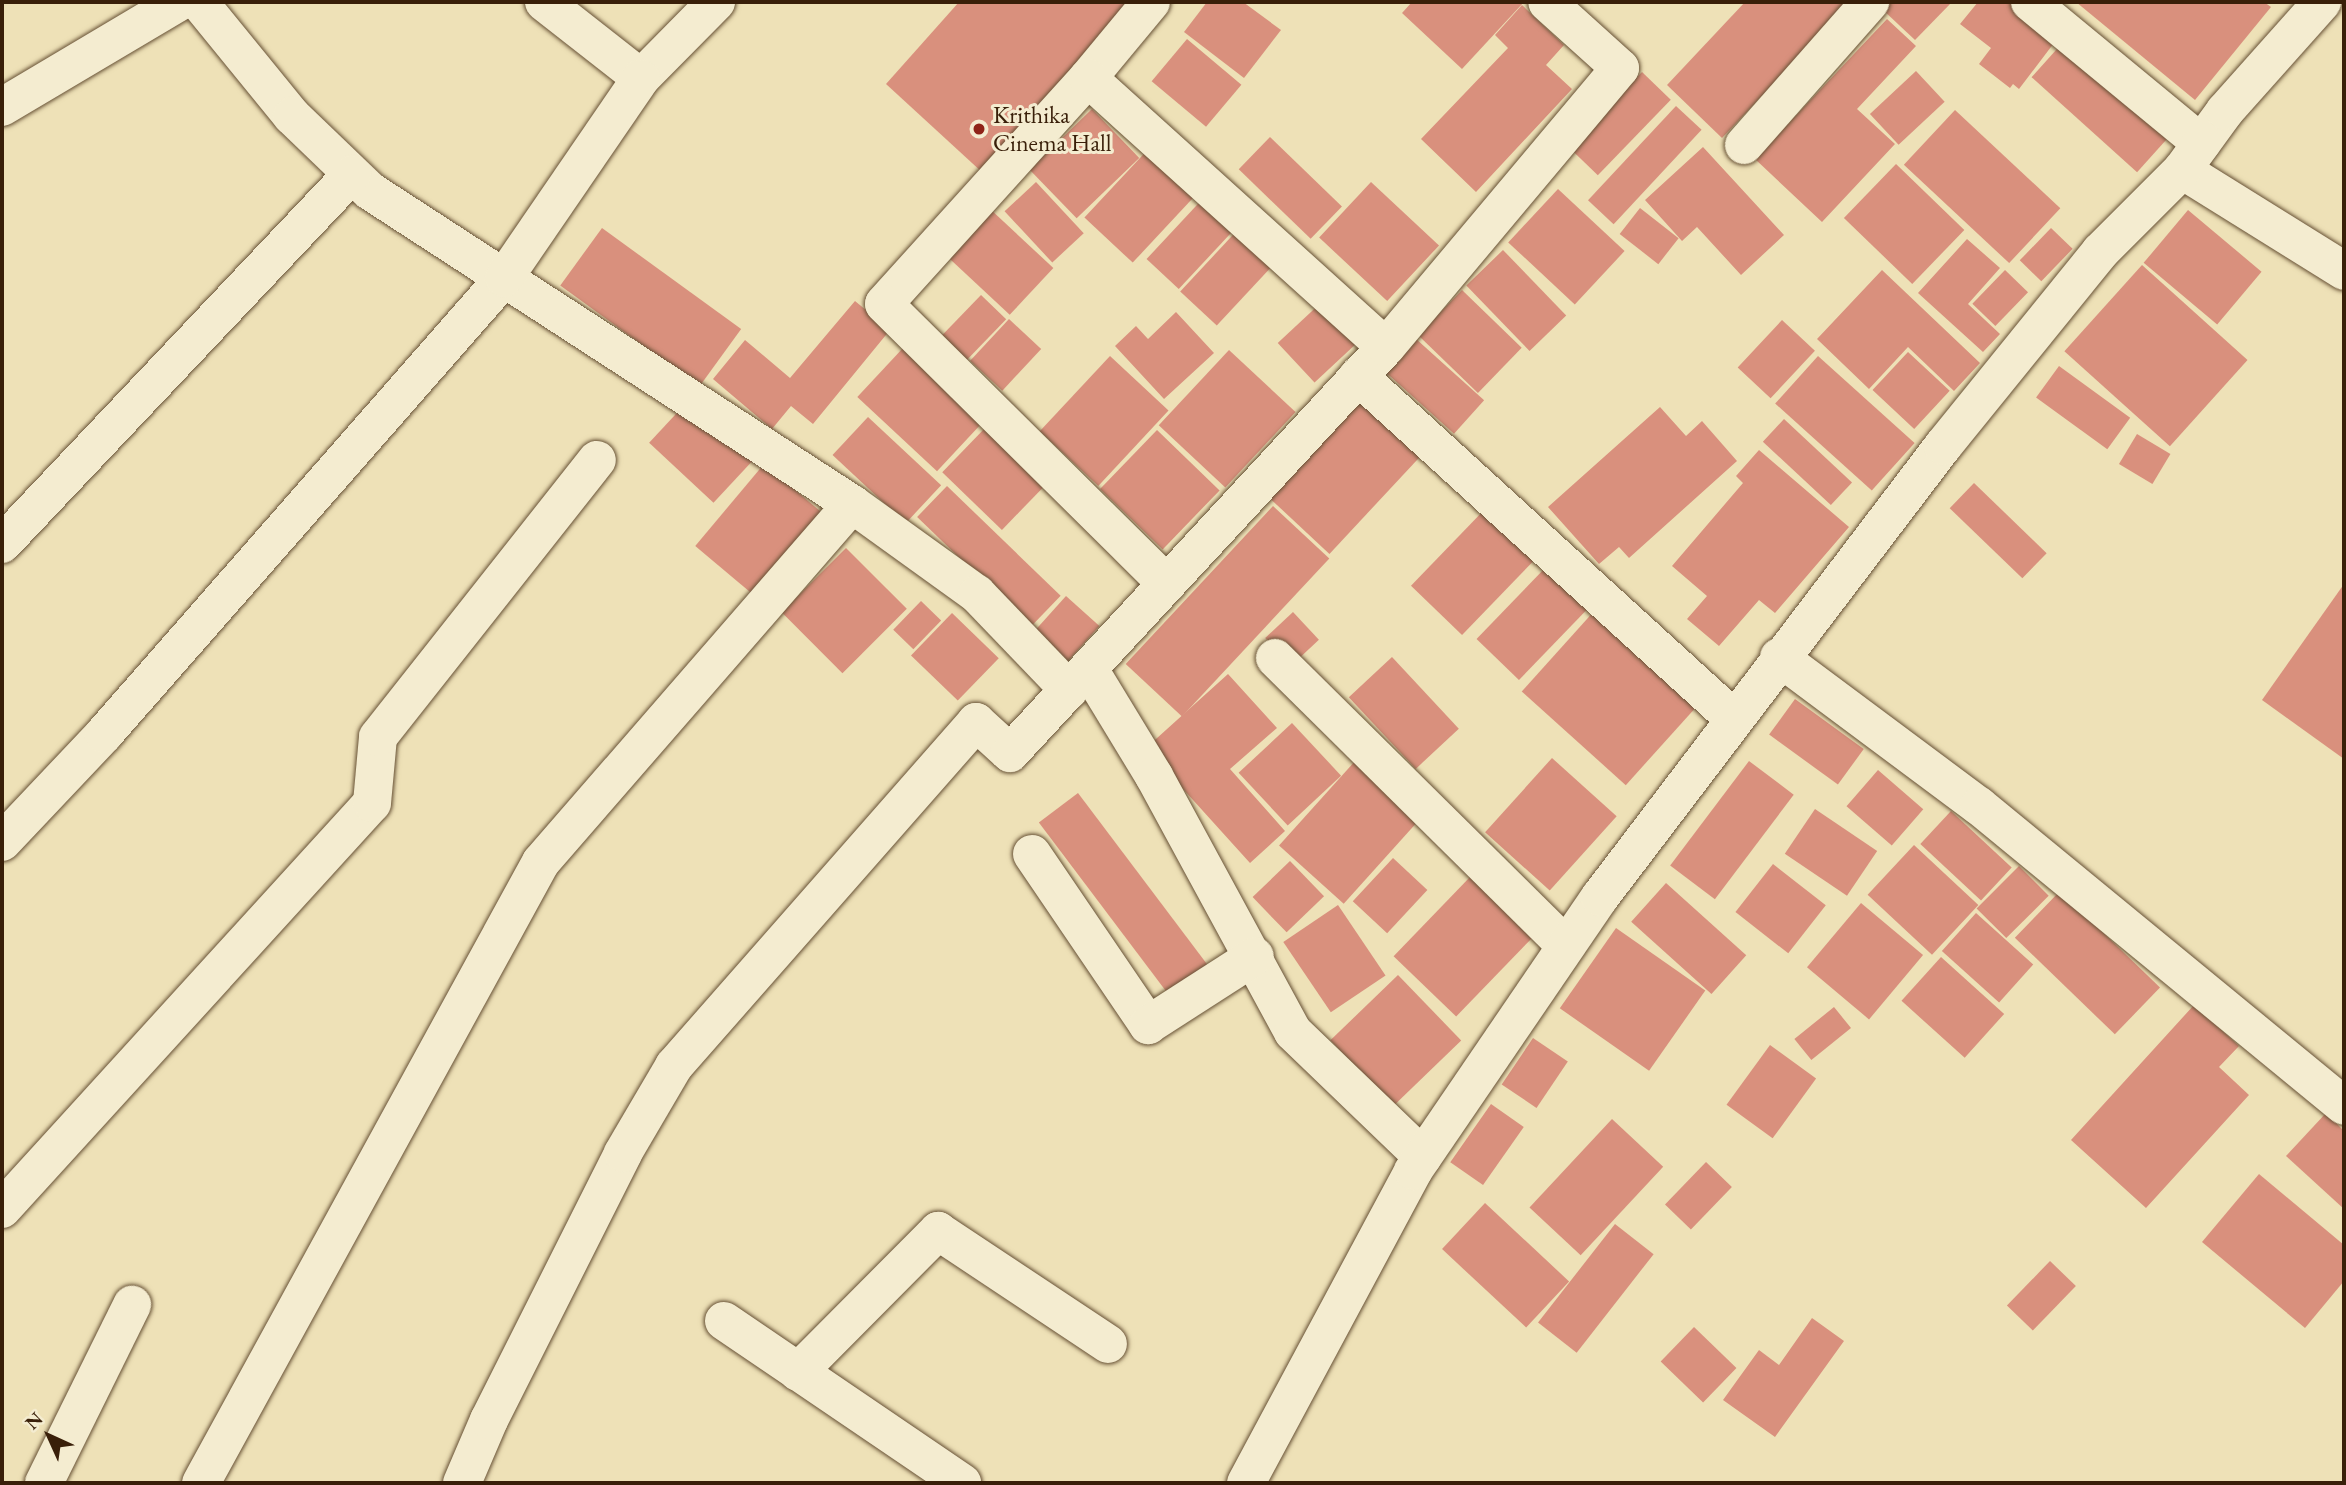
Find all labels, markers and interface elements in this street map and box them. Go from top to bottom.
place label: Krithika Cinema Hall [993,101,1112,157]
marker: Krithika Cinema Hall [971,121,987,137]
north arrow [14,1401,84,1471]
text: N [20,1407,48,1435]

